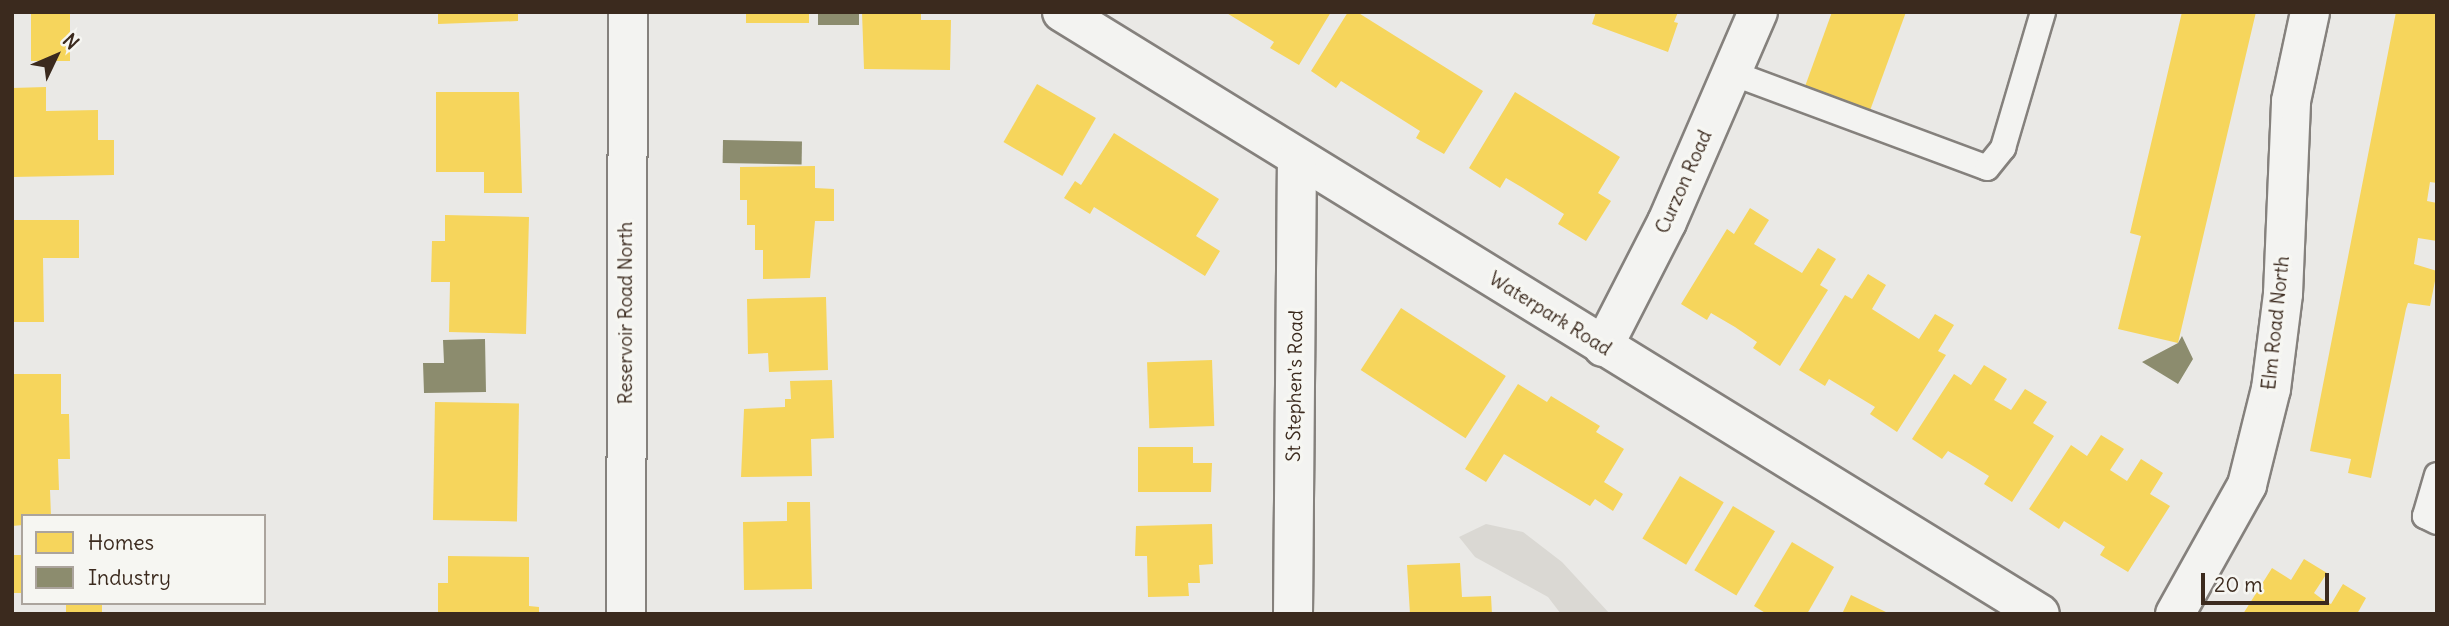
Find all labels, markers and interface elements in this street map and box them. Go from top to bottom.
north arrow [21,21,91,91]
text: N [58,28,84,54]
street label: Curzon Road [1651,127,1717,237]
street label: Reservoir Road North [615,222,637,404]
street label: Elm Road North [2258,255,2294,391]
street label: Waterpark Road [1485,267,1615,361]
street label: St Stephen's Road [1282,310,1308,462]
legend [21,514,266,605]
text: Homes [88,529,154,556]
scale bar [2204,560,2332,604]
text: Industry [88,564,171,591]
text: 20 m [2214,571,2263,598]

